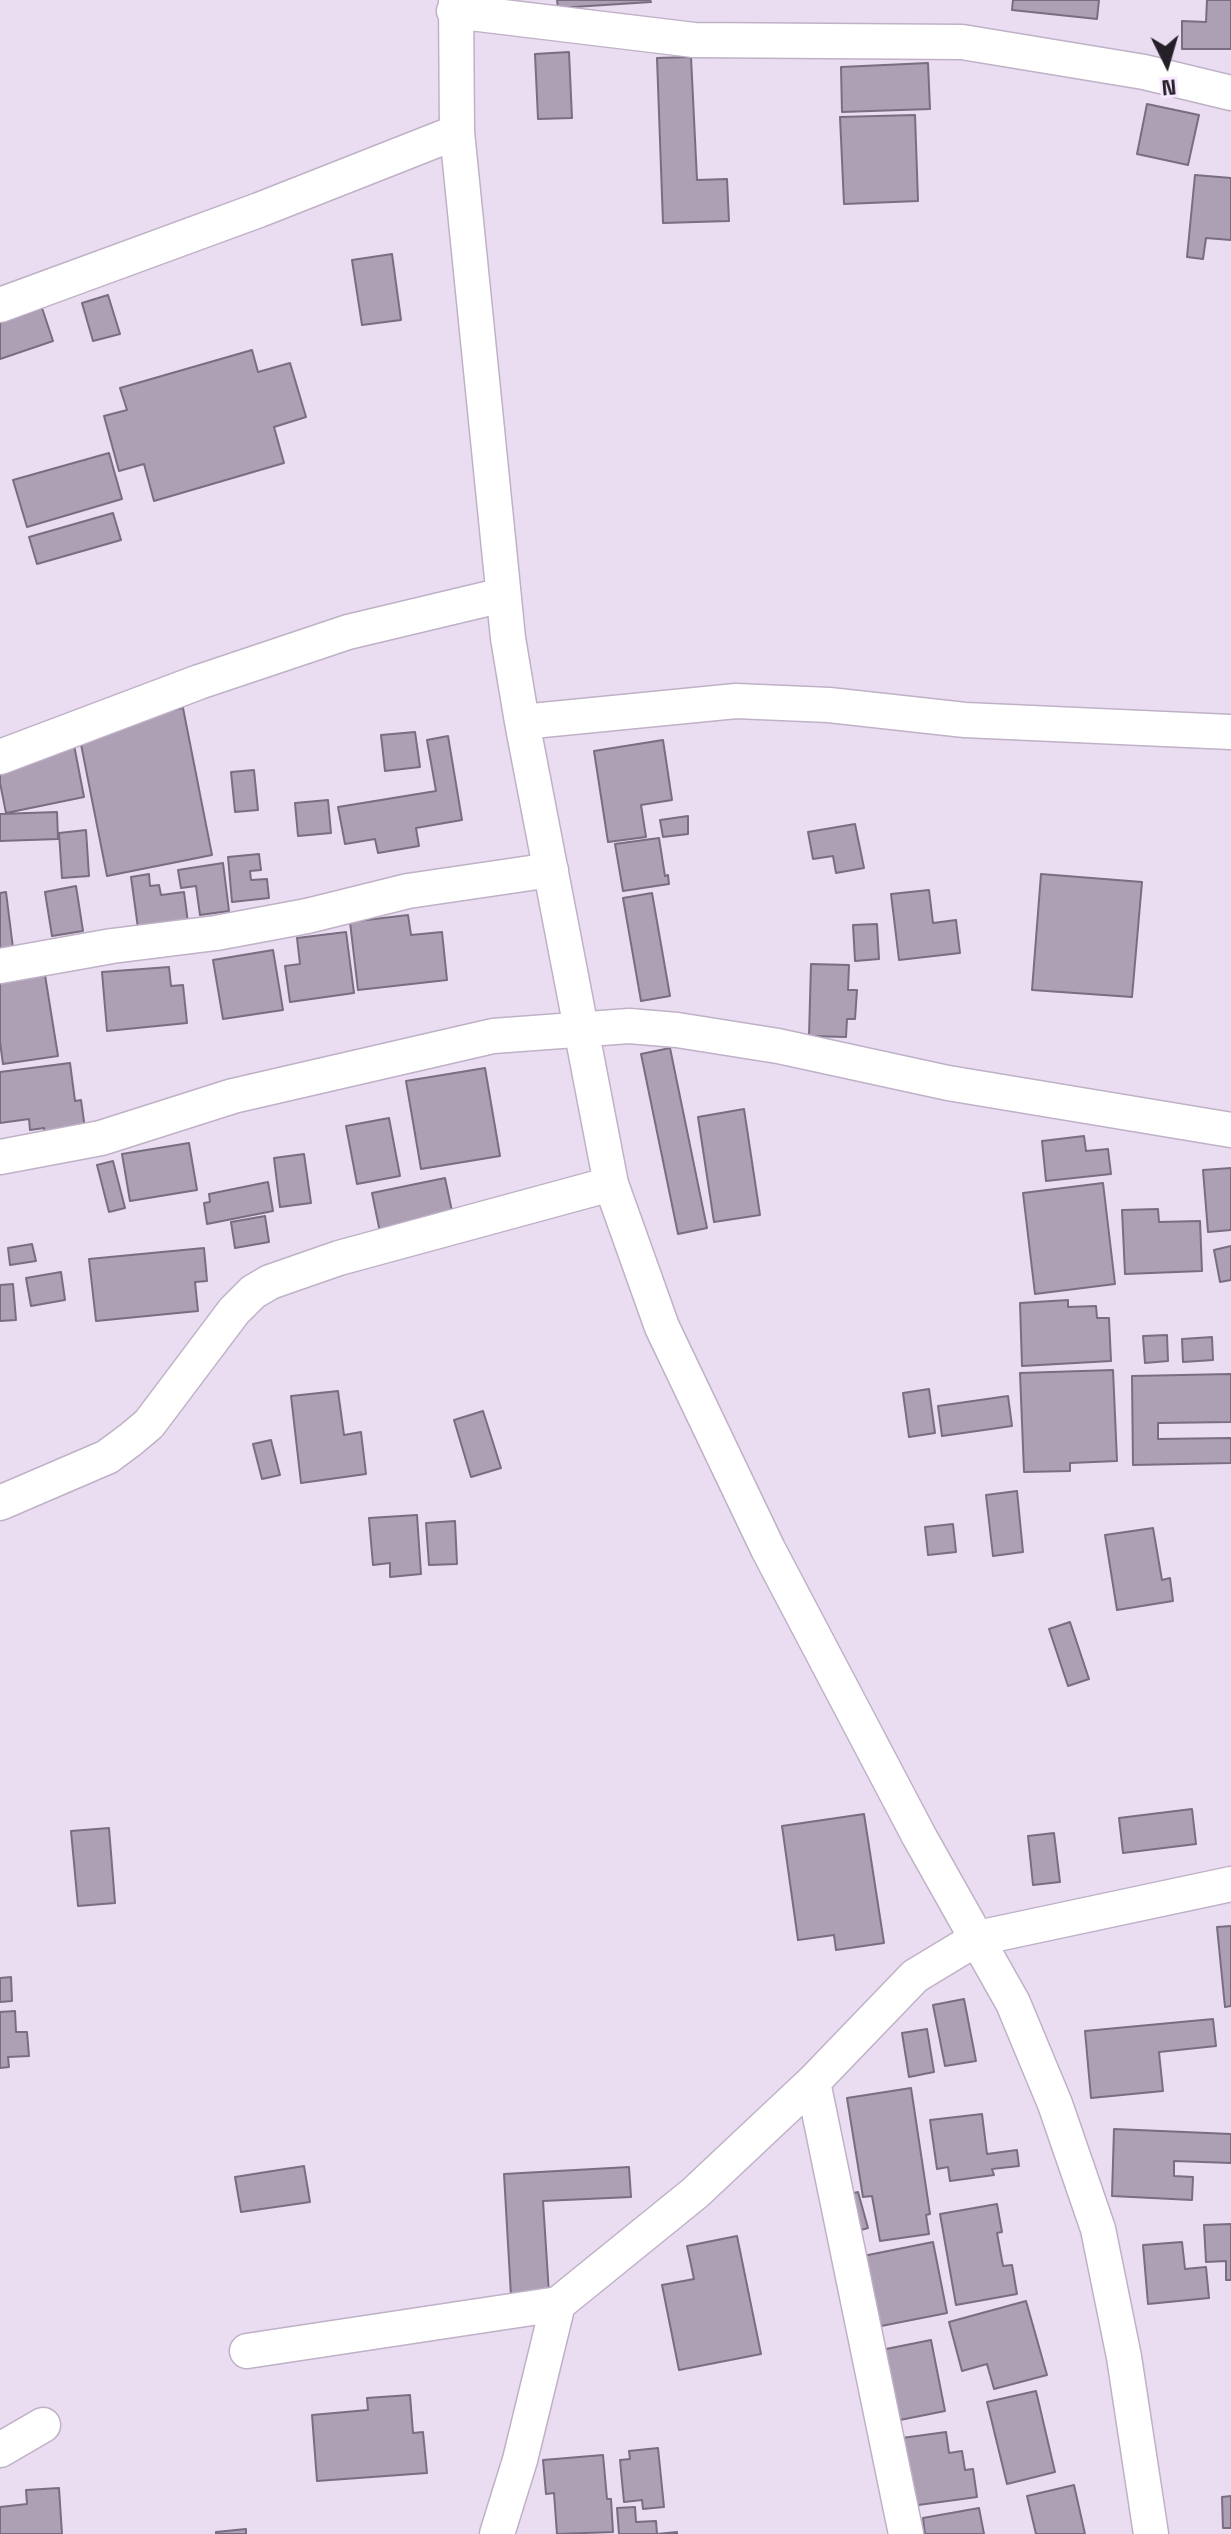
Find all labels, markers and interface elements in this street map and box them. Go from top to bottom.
north arrow [1127,24,1207,104]
text: N [1161,73,1178,102]

